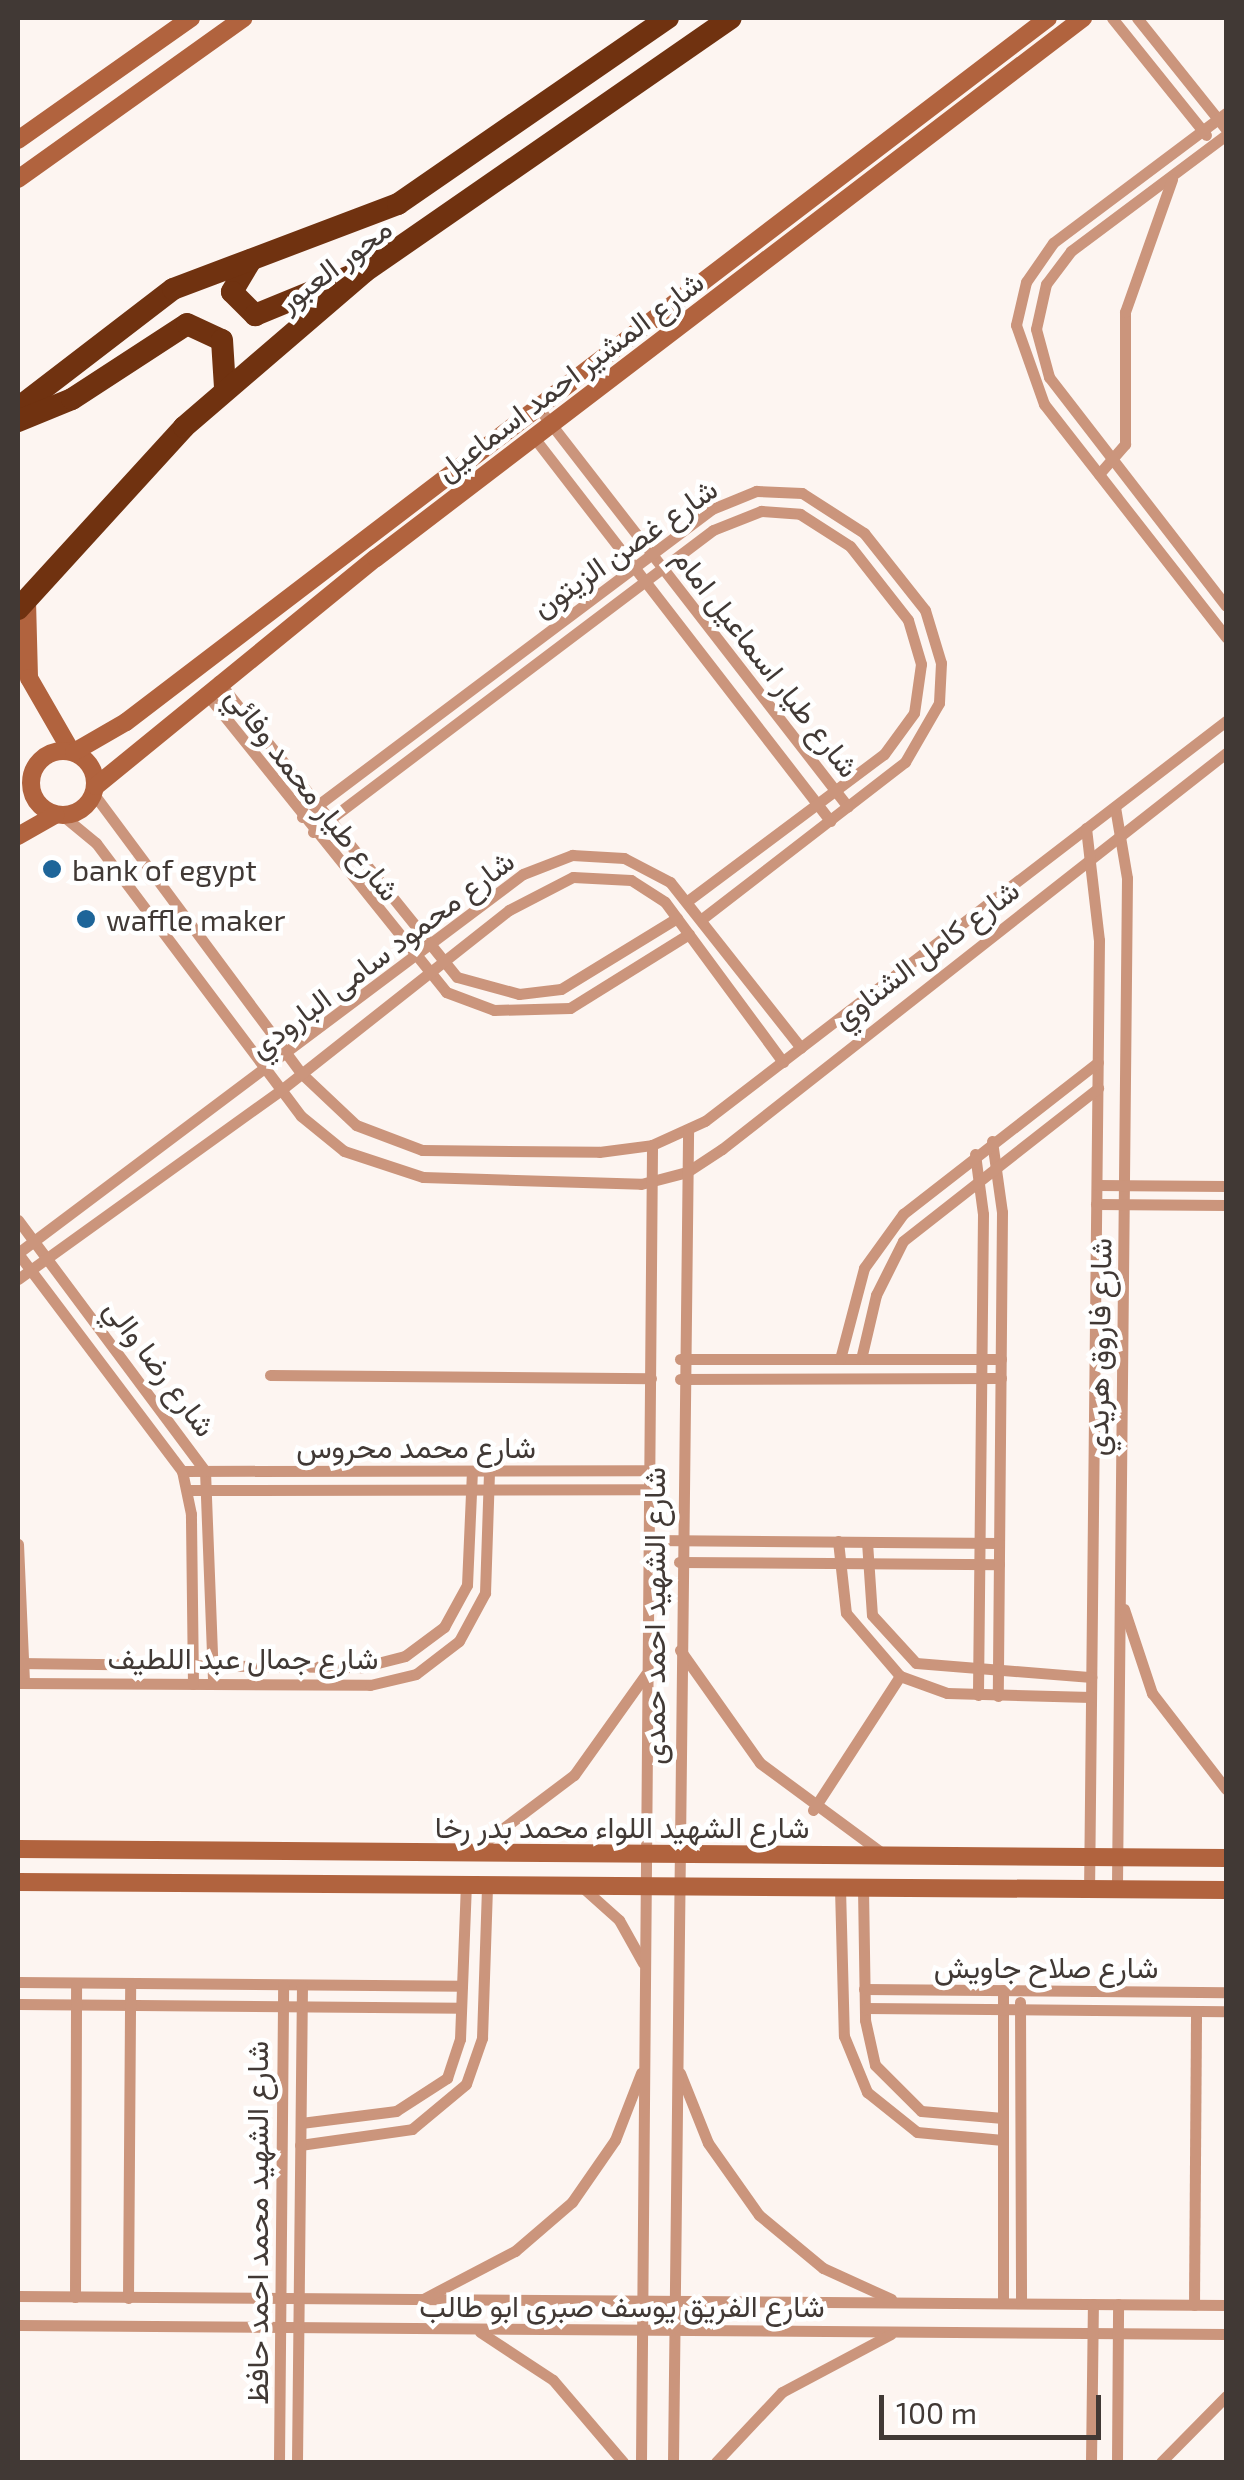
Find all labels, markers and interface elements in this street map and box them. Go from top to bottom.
street label: محور العبور [270,209,398,319]
street label: شارع المشير احمد اسماعيل [428,263,710,487]
street label: شارع غصن الزيتون [525,470,723,624]
street label: شارع طيار اسماعيل امام [666,540,868,784]
street label: شارع طيار محمد وفائي [219,679,409,907]
street label: شارع محمود سامى البارودي [242,842,520,1064]
place label: bank of egypt [72,851,258,887]
marker: bank of egypt [41,858,63,880]
street label: شارع كامل الشناوي [825,871,1025,1035]
place label: waffle maker [106,901,286,937]
marker: waffle maker [75,908,97,930]
street label: شارع فاروق هريدي [1078,1238,1118,1456]
street label: شارع رضا والي [98,1291,224,1443]
street label: شارع محمد محروس [296,1428,536,1464]
street label: شارع الشهيد احمد حمدى [635,1467,671,1765]
street label: شارع جمال عبد اللطيف [108,1639,378,1675]
street label: شارع الشهيد اللواء محمد بدر رخا [435,1808,809,1844]
street label: شارع صلاح جاويش [934,1948,1158,1984]
street label: شارع الشهيد محمد احمد حافظ [238,2041,274,2405]
street label: شارع الفريق يوسف صبرى ابو طالب [419,2287,825,2323]
scale bar [884,2375,1106,2437]
text: 100 m [896,2394,977,2430]

